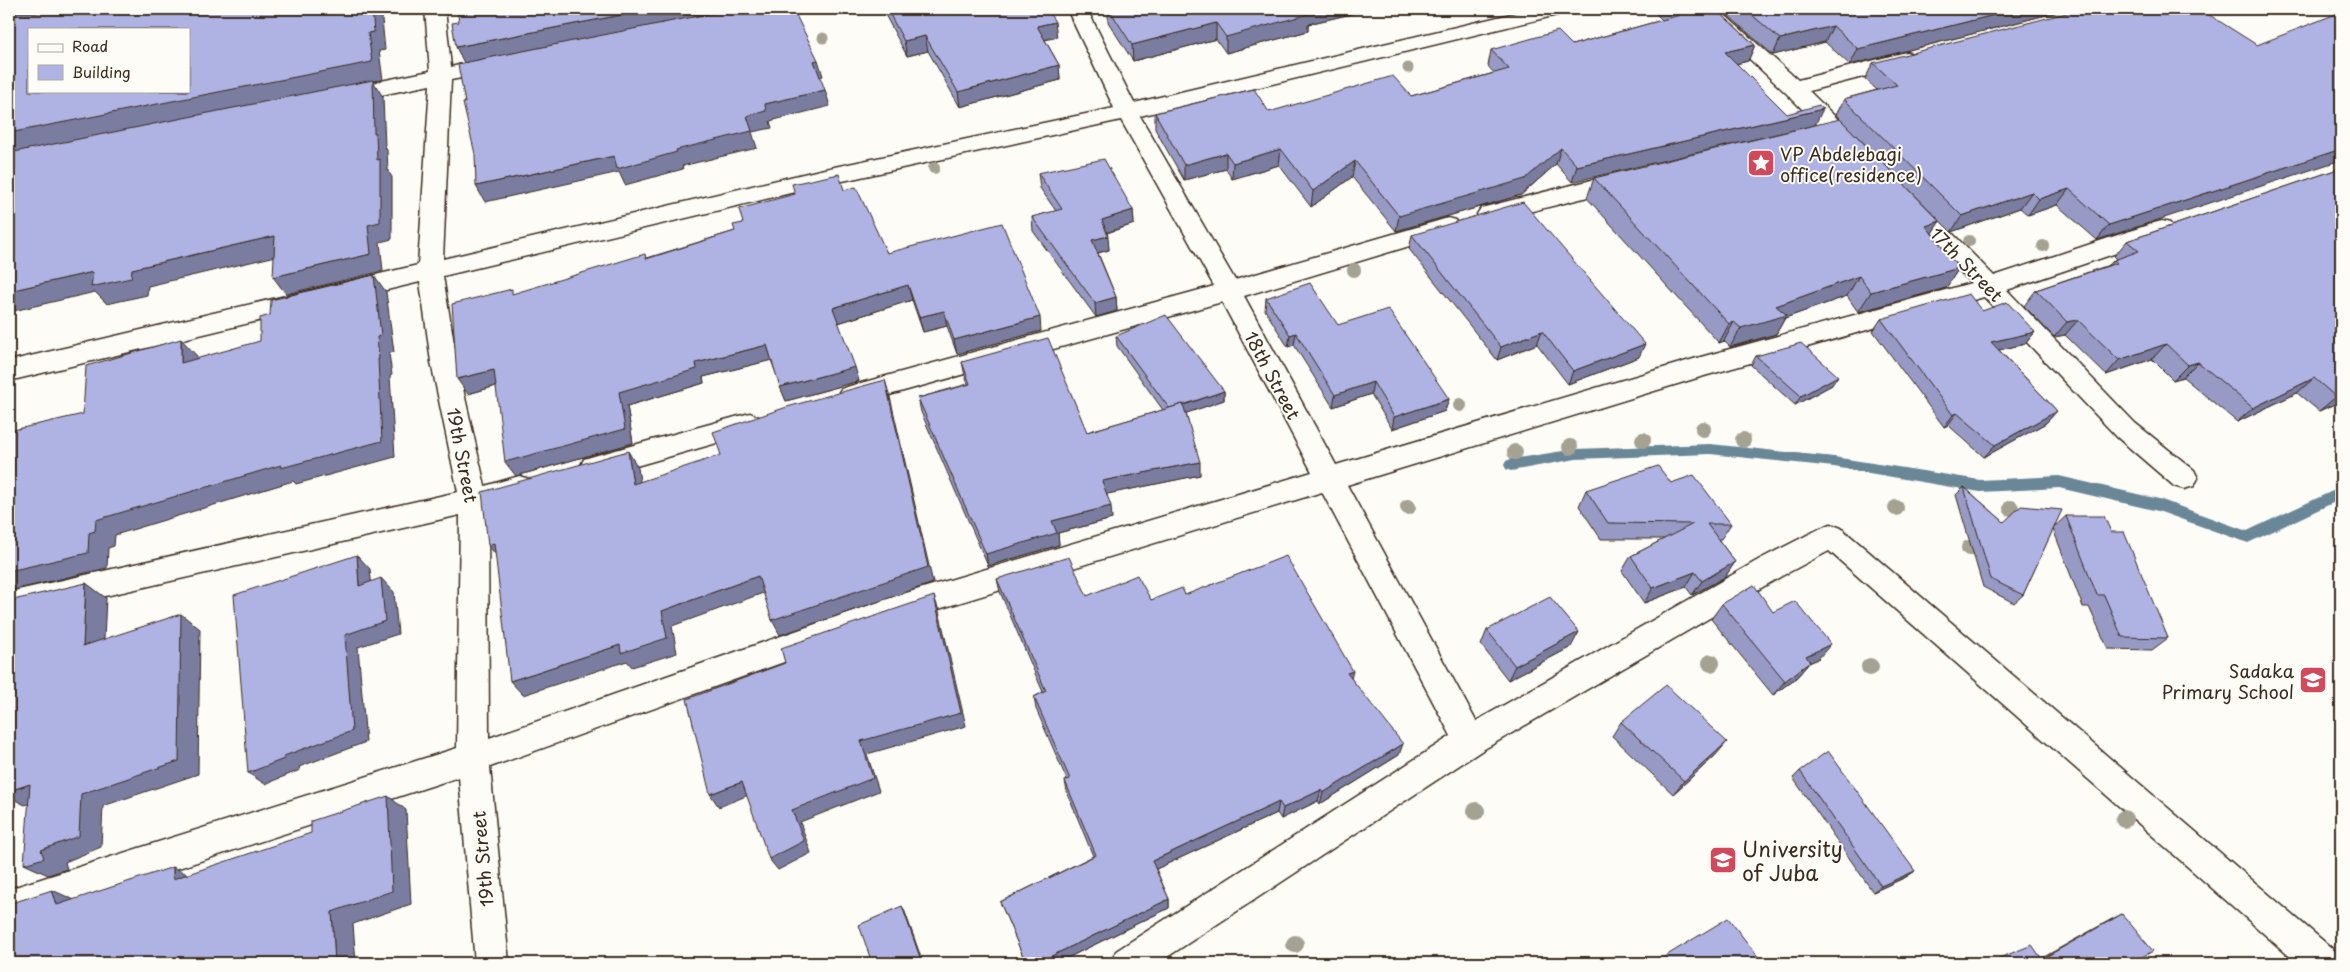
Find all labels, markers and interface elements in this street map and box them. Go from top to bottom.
legend [28,28,190,92]
text: Road [72,34,108,57]
text: Building [72,60,131,83]
place label: VP Abdelebagi office(residence) [1780,140,1922,188]
place icon: VP Abdelebagi office(residence) [1746,148,1776,178]
street label: 17th Street [1924,220,2010,308]
street label: 18th Street [1238,326,1308,424]
street label: 19th Street [441,405,485,505]
place label: Sadaka Primary School [2162,657,2295,705]
school or university icon: Sadaka Primary School [2298,665,2328,695]
street label: 19th Street [464,810,500,908]
place label: University of Juba [1742,832,1843,888]
school or university icon: University of Juba [1708,845,1738,875]

